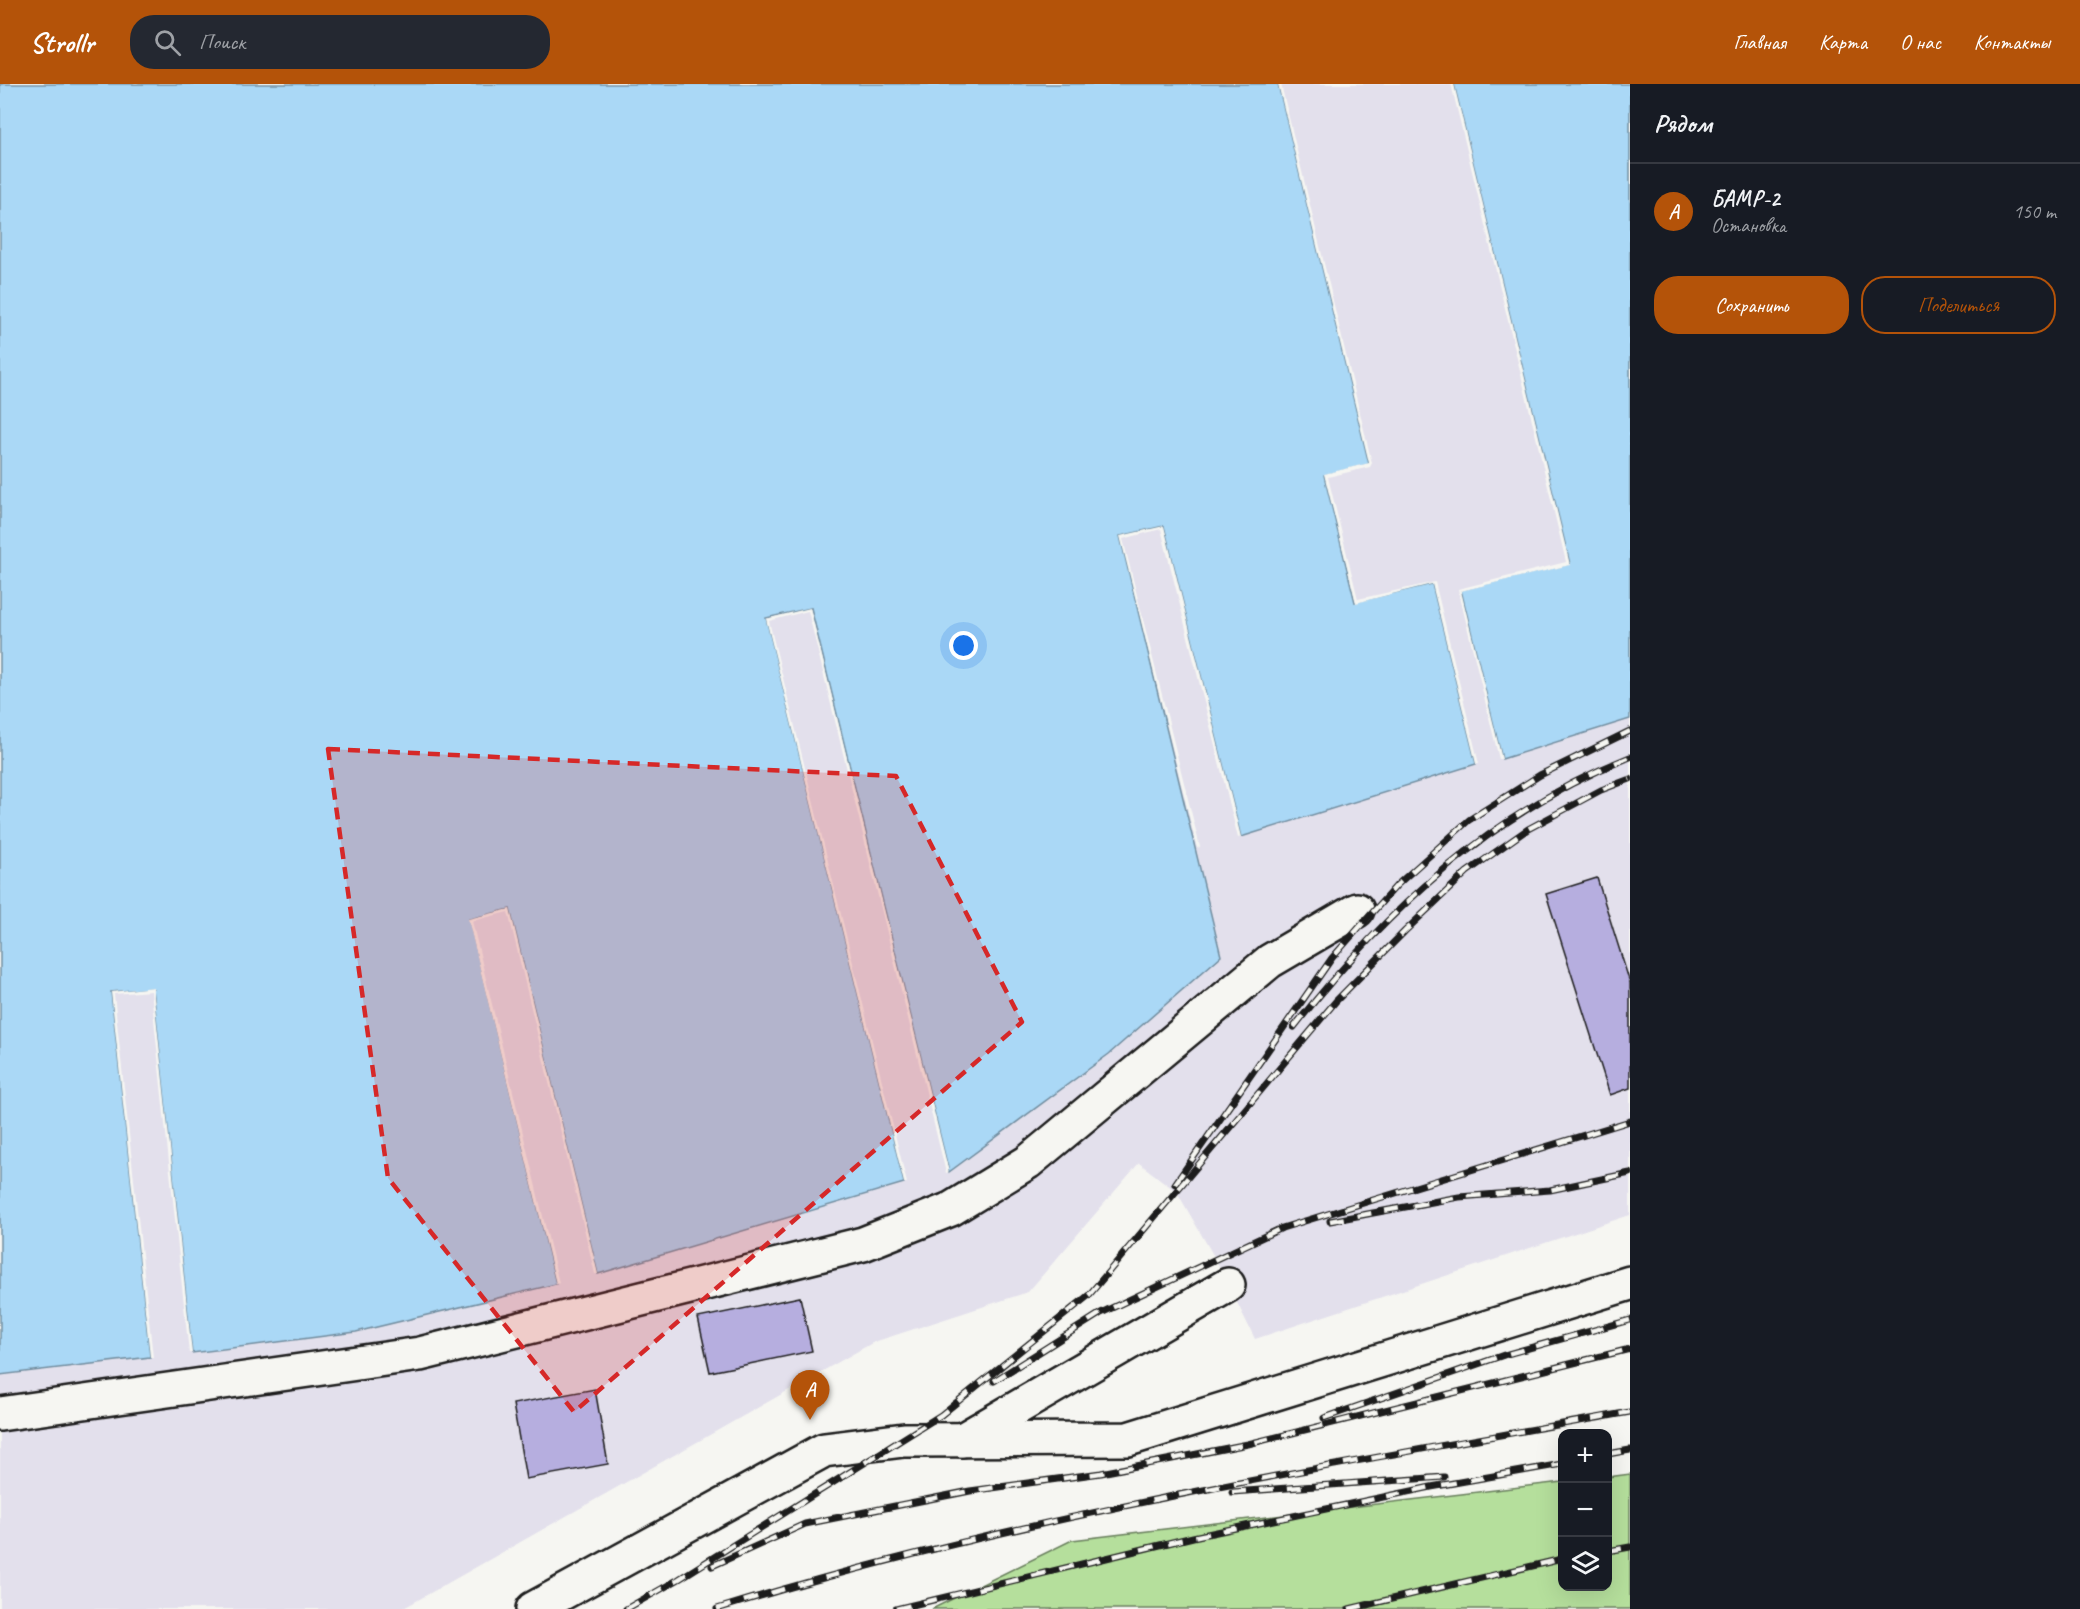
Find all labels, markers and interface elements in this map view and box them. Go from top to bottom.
search box [130,15,550,69]
text: Strollr [30,25,94,60]
icon: search [151,26,184,59]
text: Поиск [199,28,245,56]
text: Главная [1733,29,1786,55]
text: Карта [1819,29,1867,55]
text: О нас [1900,29,1941,55]
text: Контакты [1974,29,2050,55]
text: Рядом [1654,107,1712,140]
text: БАМР-2 [1711,185,1780,213]
text: A [1668,199,1679,224]
text: 150 m [2013,199,2056,224]
text: Остановка [1711,213,1786,238]
button: Сохранить [1654,276,1849,334]
button: Поделиться [1861,276,2056,334]
your location [949,631,978,660]
pin: A [790,1370,830,1420]
map controls [1558,1429,1612,1591]
button: + [1558,1429,1612,1483]
button: − [1558,1483,1612,1537]
button: layers [1558,1537,1612,1591]

